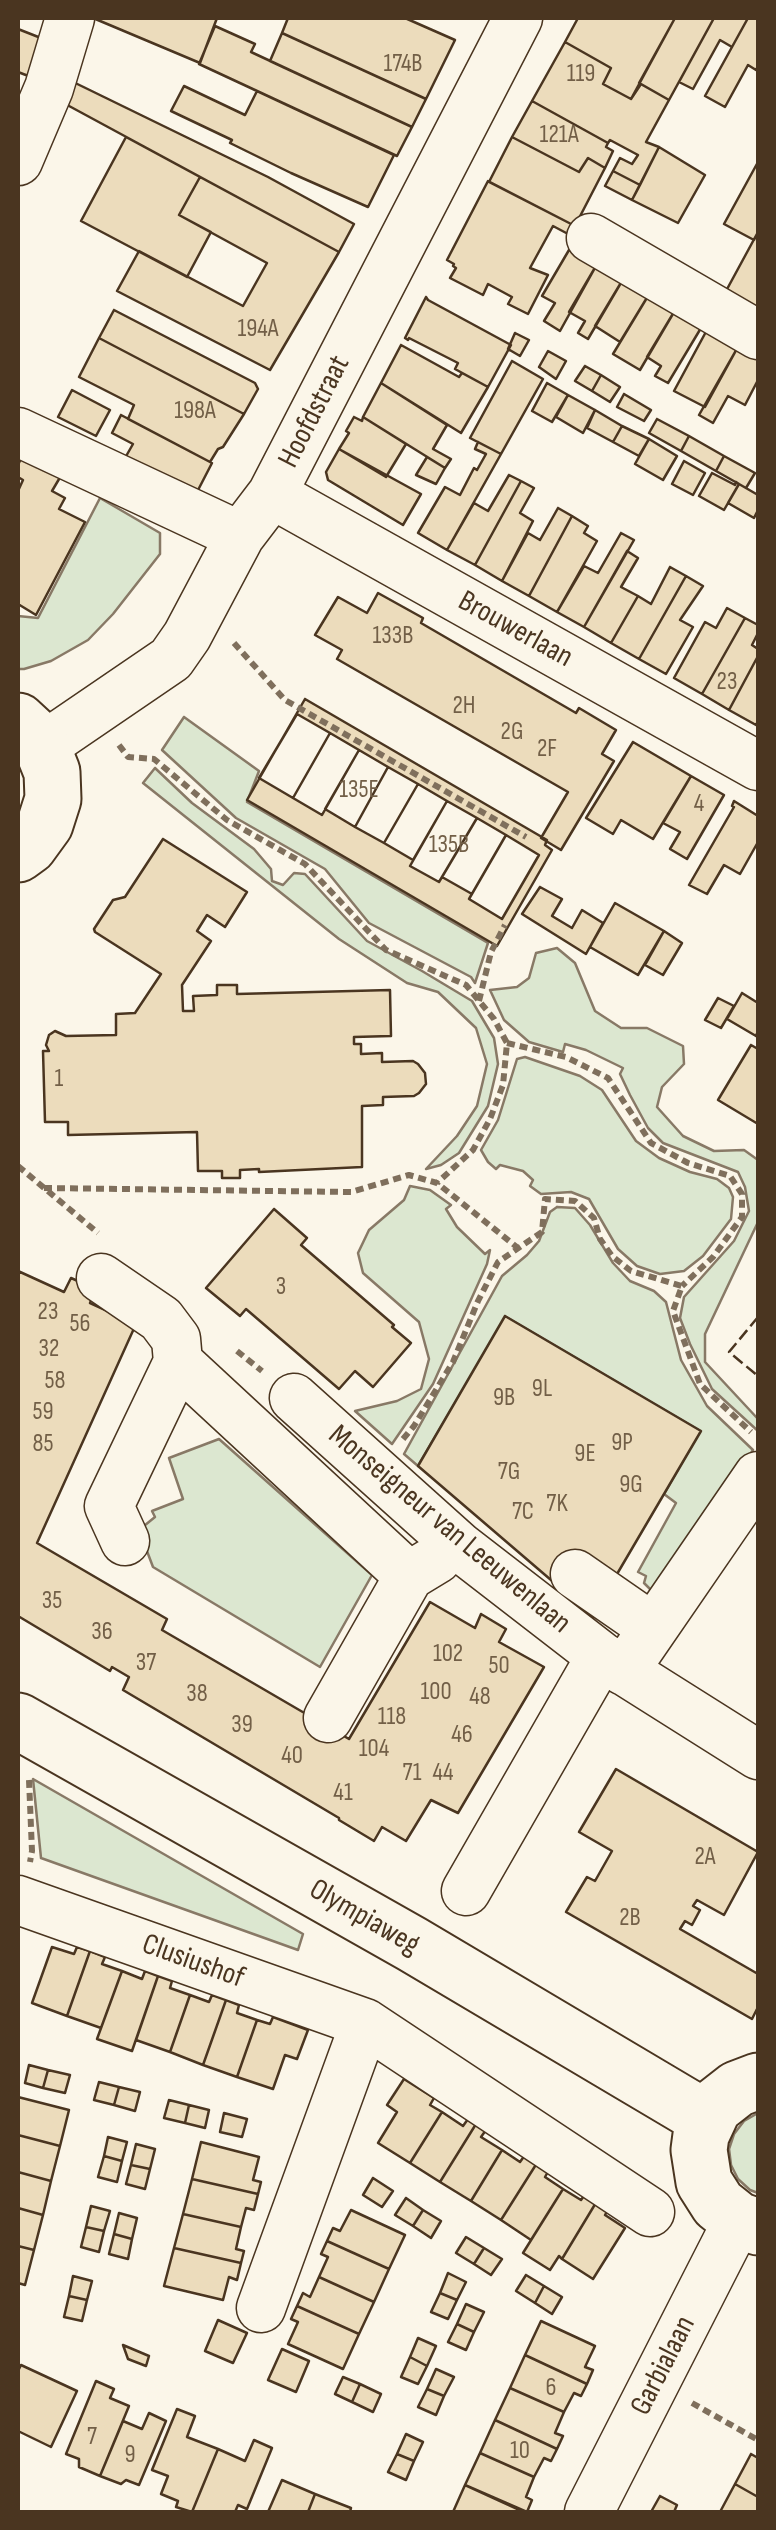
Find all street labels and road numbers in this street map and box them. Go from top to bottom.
street label: Hoofdstraat [272,350,358,474]
street label: Brouwerlaan [451,584,579,676]
street label: Monseigneur van Leeuwenlaan [321,1418,577,1642]
street label: Olympiaweg [302,1872,426,1964]
street label: Clusiushof [137,1927,249,1997]
street label: Garbialaan [624,2311,704,2421]

